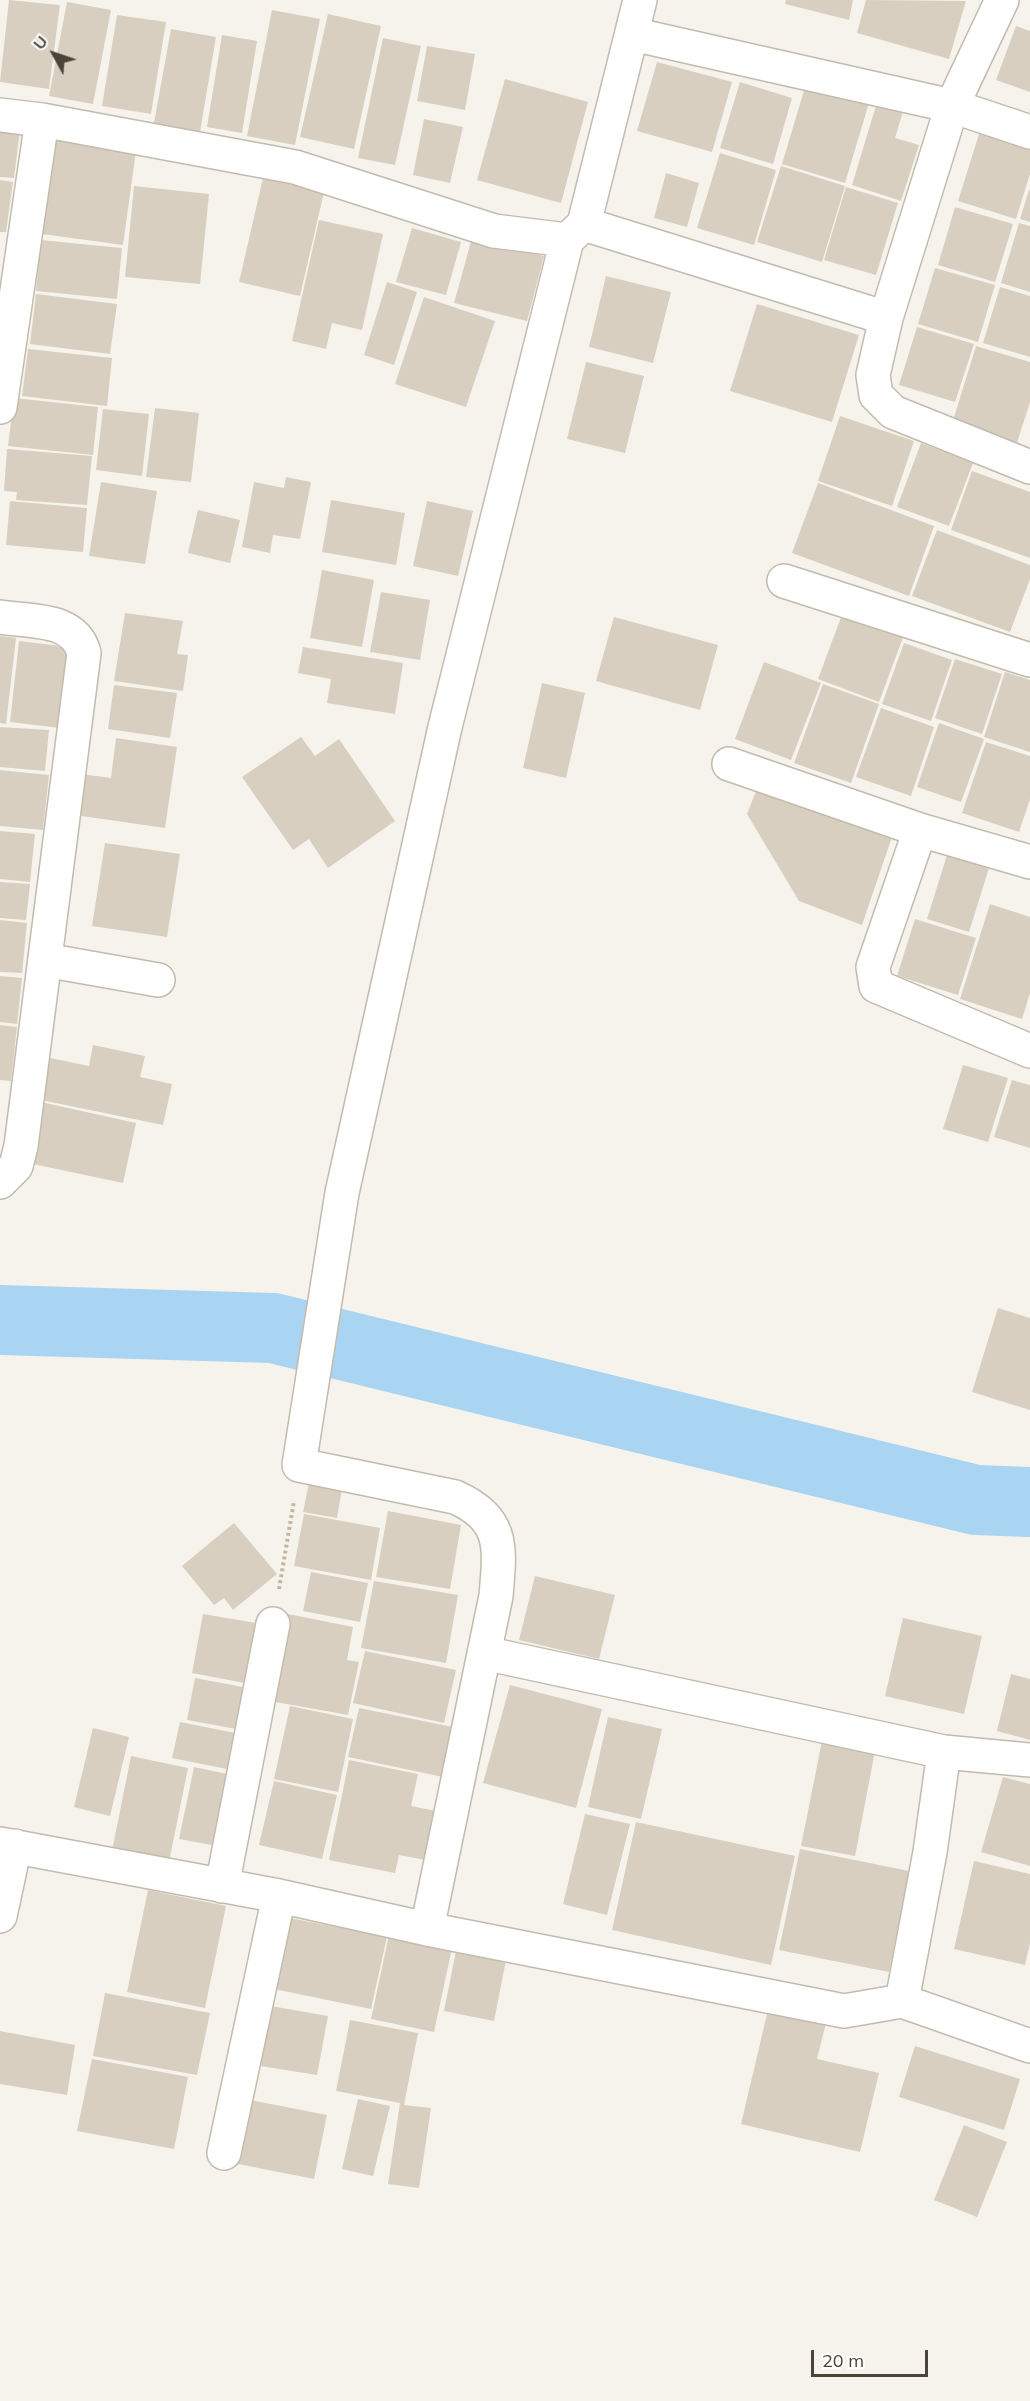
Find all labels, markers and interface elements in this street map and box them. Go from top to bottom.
north arrow [24,24,84,84]
text: U [29,31,52,53]
scale bar [814,2338,931,2376]
text: 20 m [822,2349,864,2372]

